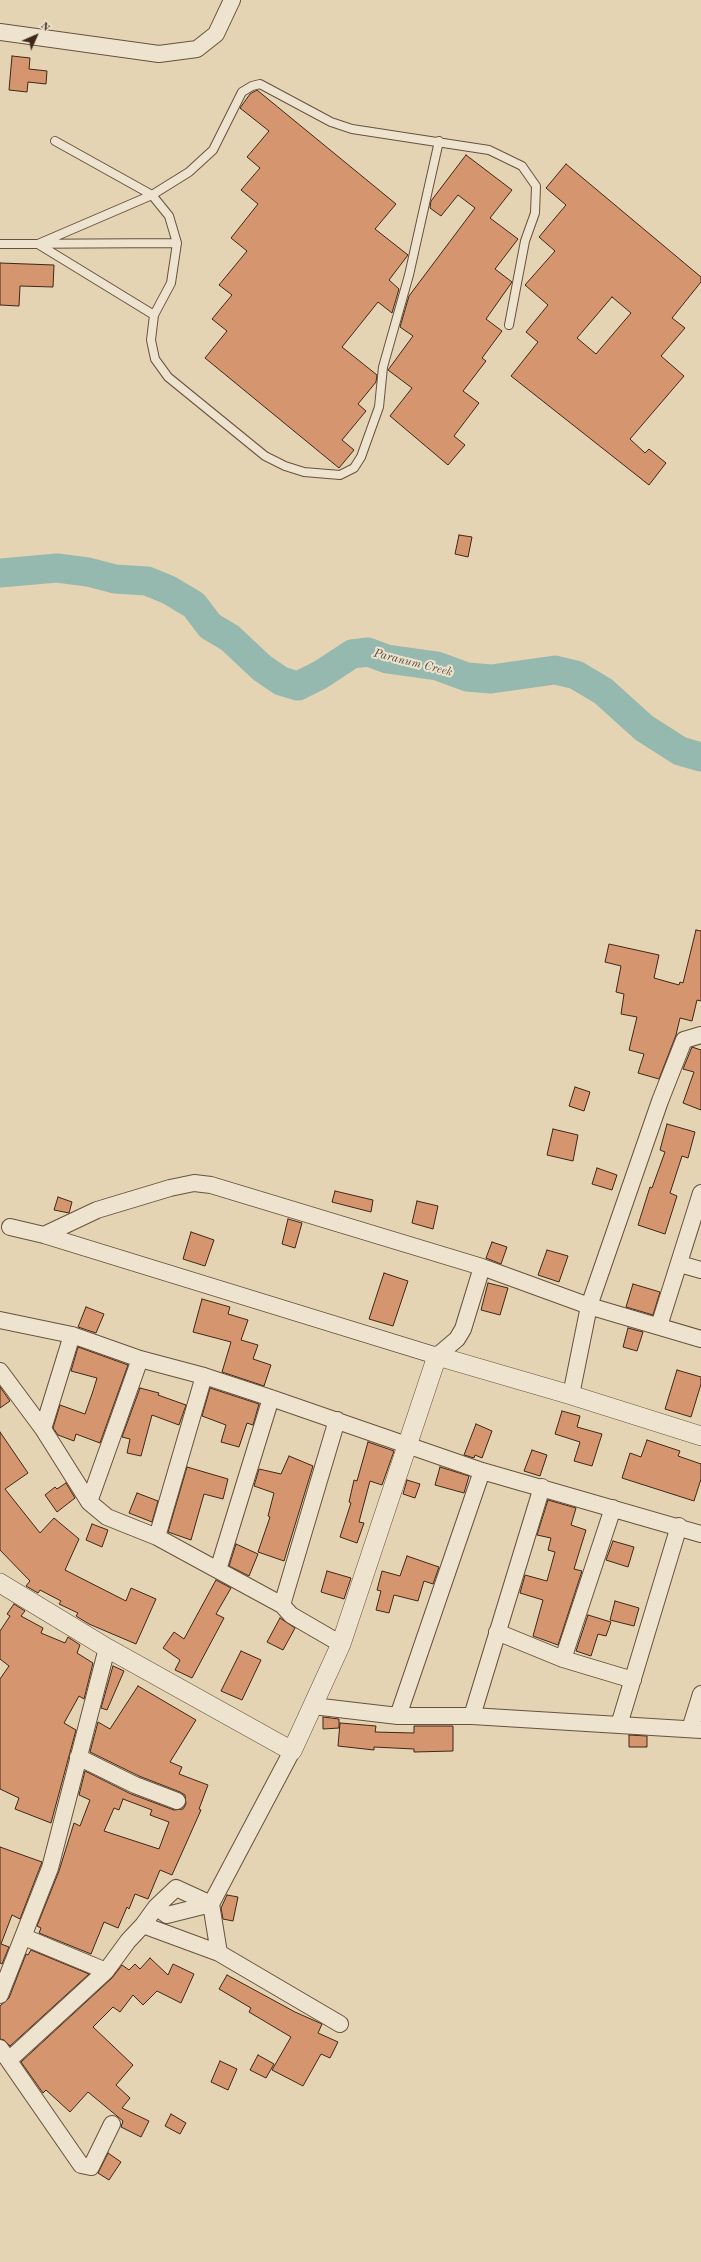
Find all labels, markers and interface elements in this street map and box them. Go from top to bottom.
north arrow [16,16,56,56]
text: N [38,20,52,34]
water label: Paranum Creek [372,646,454,680]

